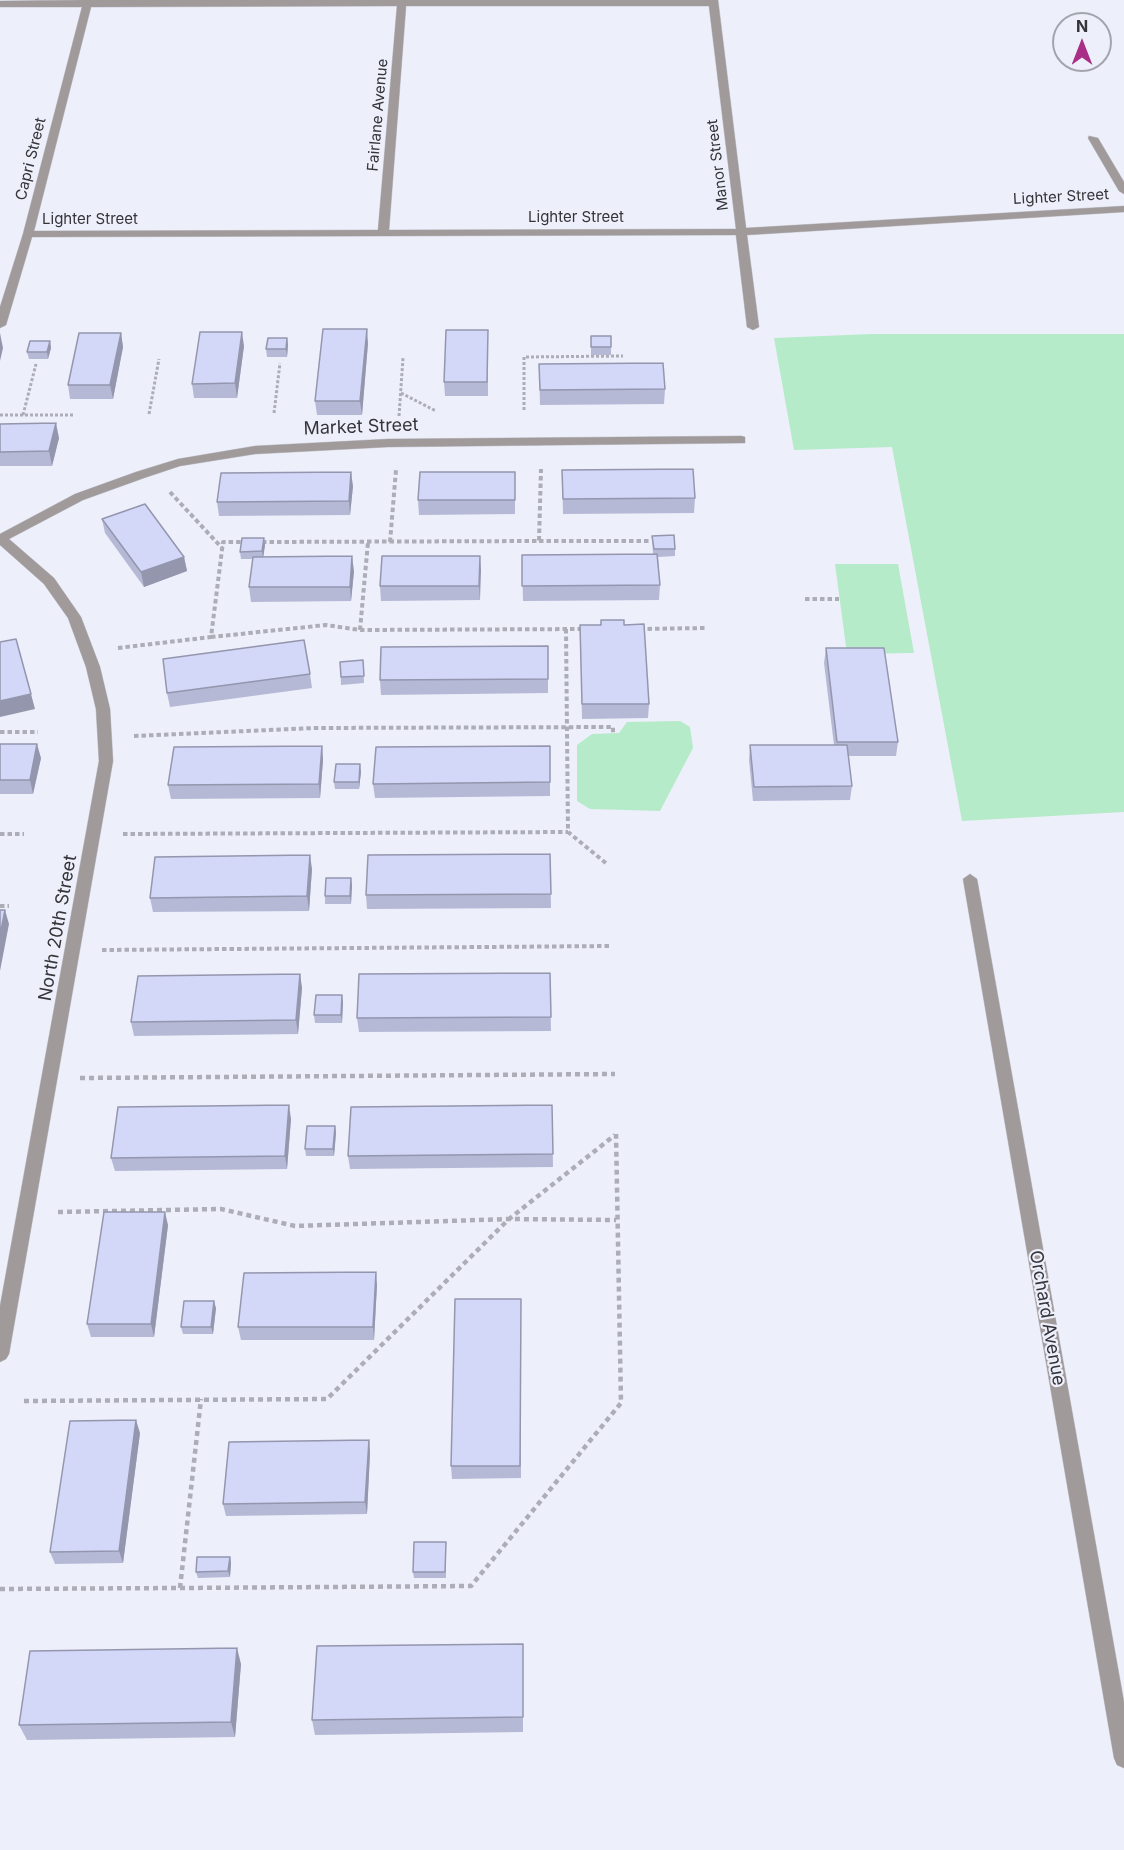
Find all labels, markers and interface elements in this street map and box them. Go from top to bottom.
north arrow [1052,12,1112,72]
text: N [1076,16,1088,36]
street label: Fairlane Avenue [364,58,392,172]
street label: Capri Street [12,116,50,202]
street label: Manor Street [703,118,733,212]
street label: Lighter Street [1013,186,1109,208]
street label: Lighter Street [528,208,624,226]
street label: Lighter Street [42,210,138,228]
street label: Market Street [303,414,419,440]
street label: North 20th Street [35,853,81,1003]
street label: Orchard Avenue [1024,1249,1070,1387]

